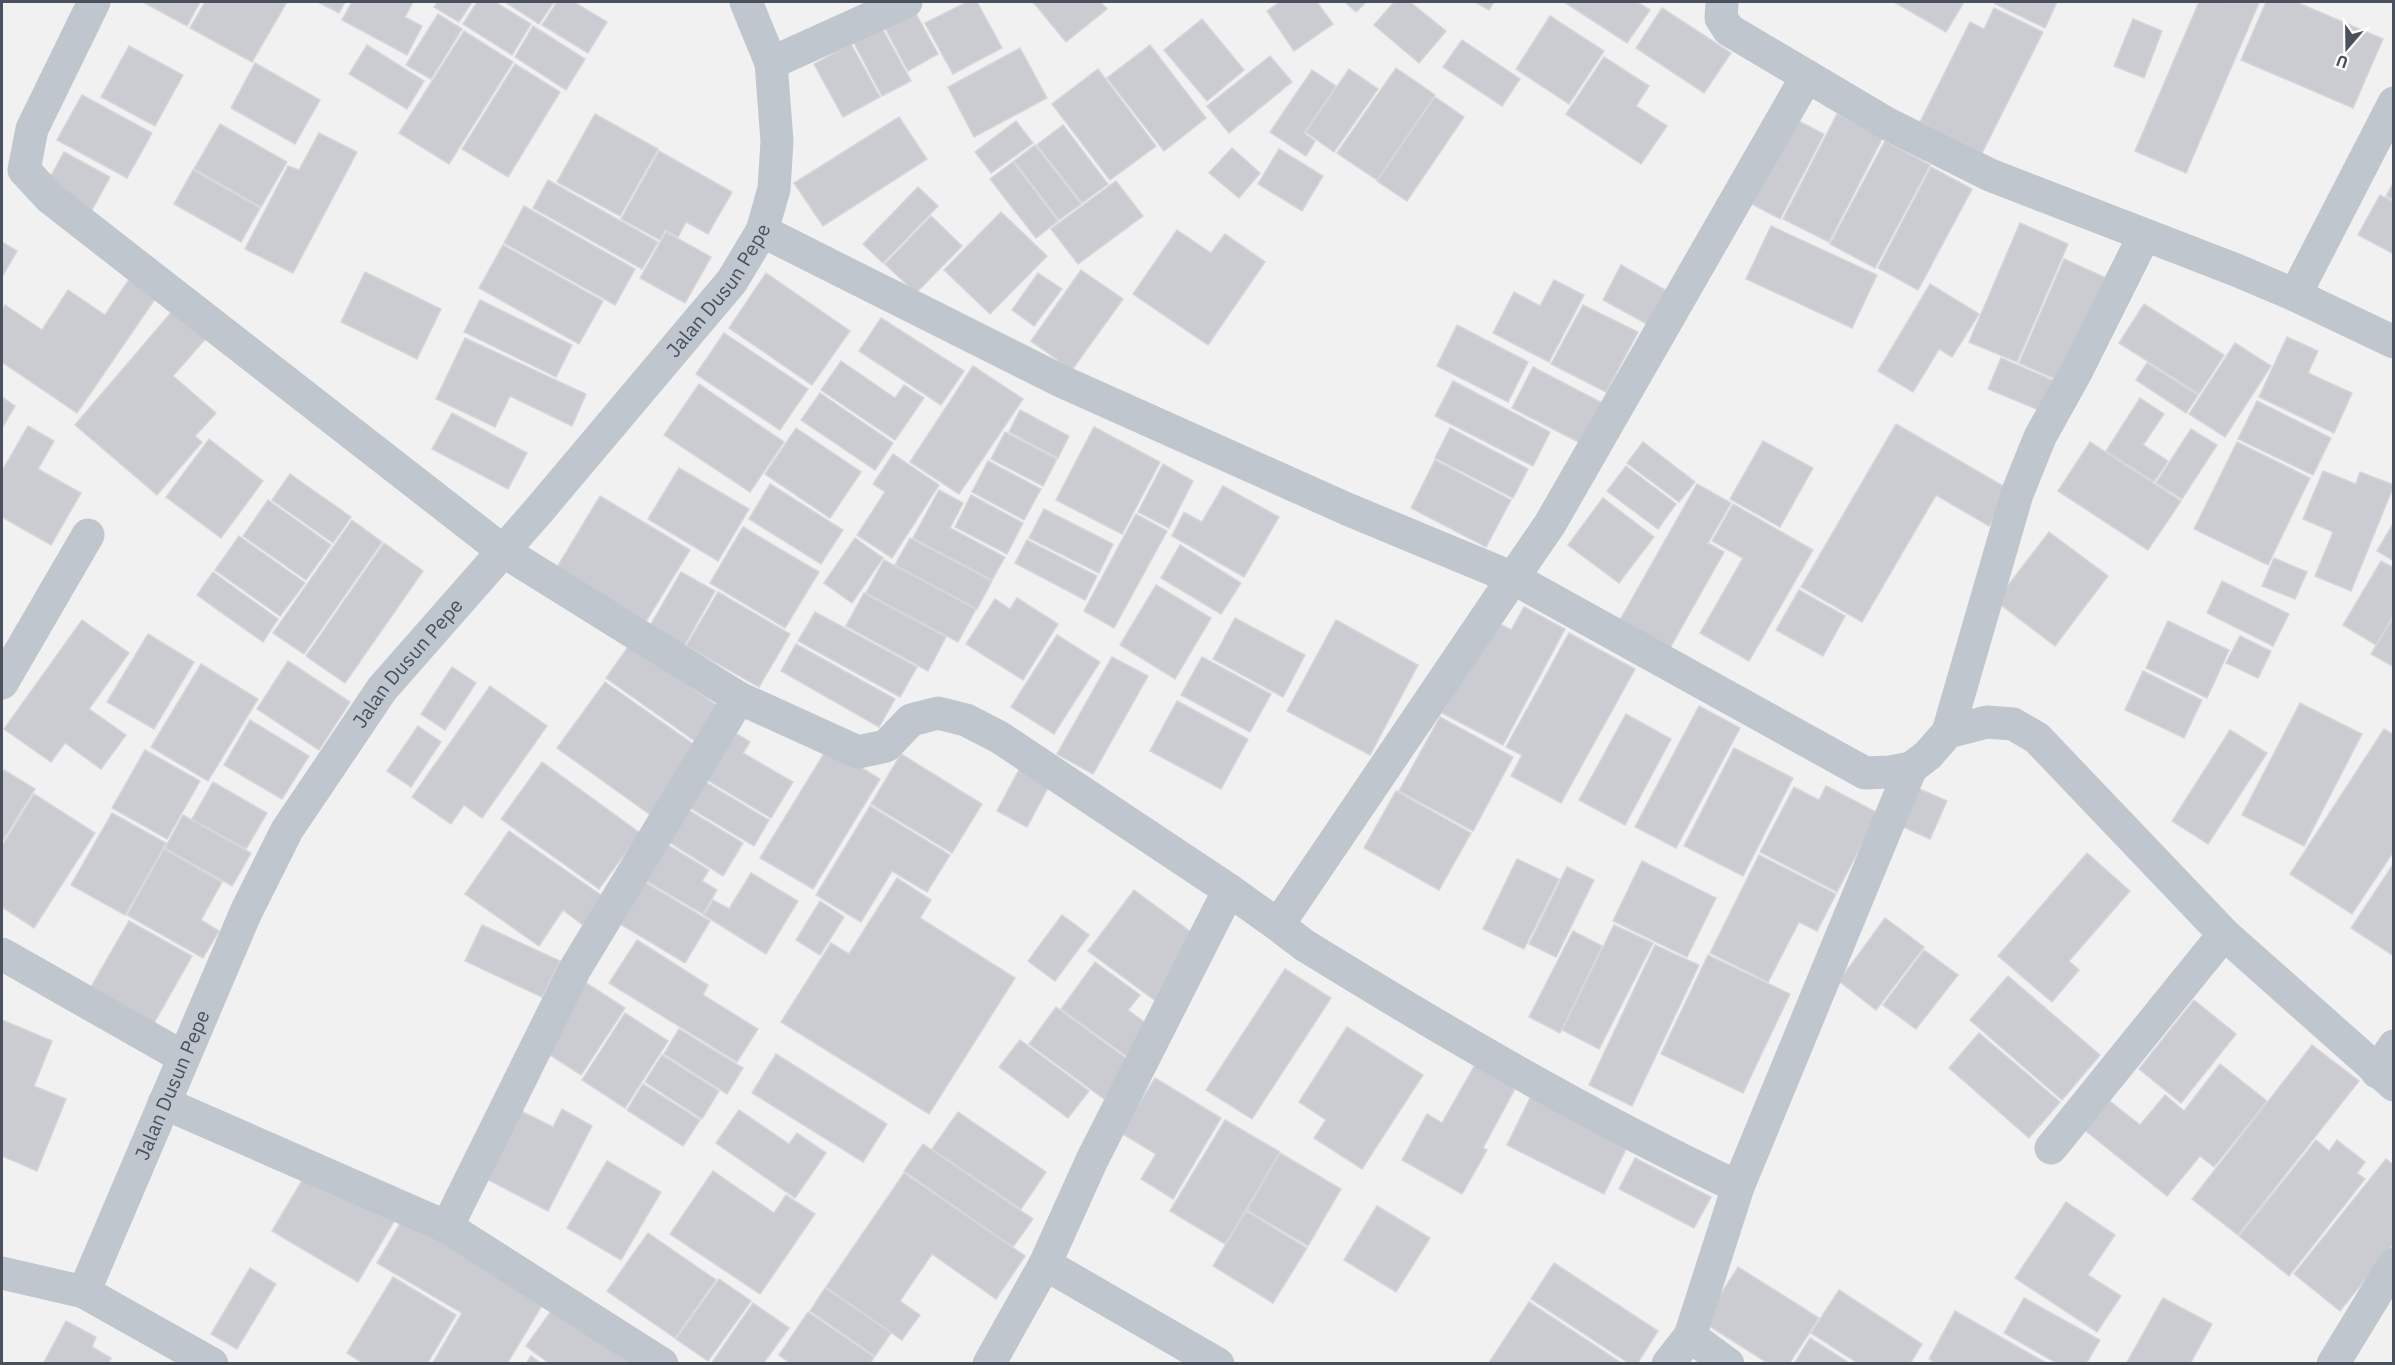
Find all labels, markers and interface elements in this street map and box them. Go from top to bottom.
north arrow [2317,18,2377,78]
text: U [2333,51,2351,73]
street label: Jalan Dusun Pepe [660,221,776,363]
street label: Jalan Dusun Pepe [346,592,469,733]
street label: Jalan Dusun Pepe [128,1006,216,1164]

